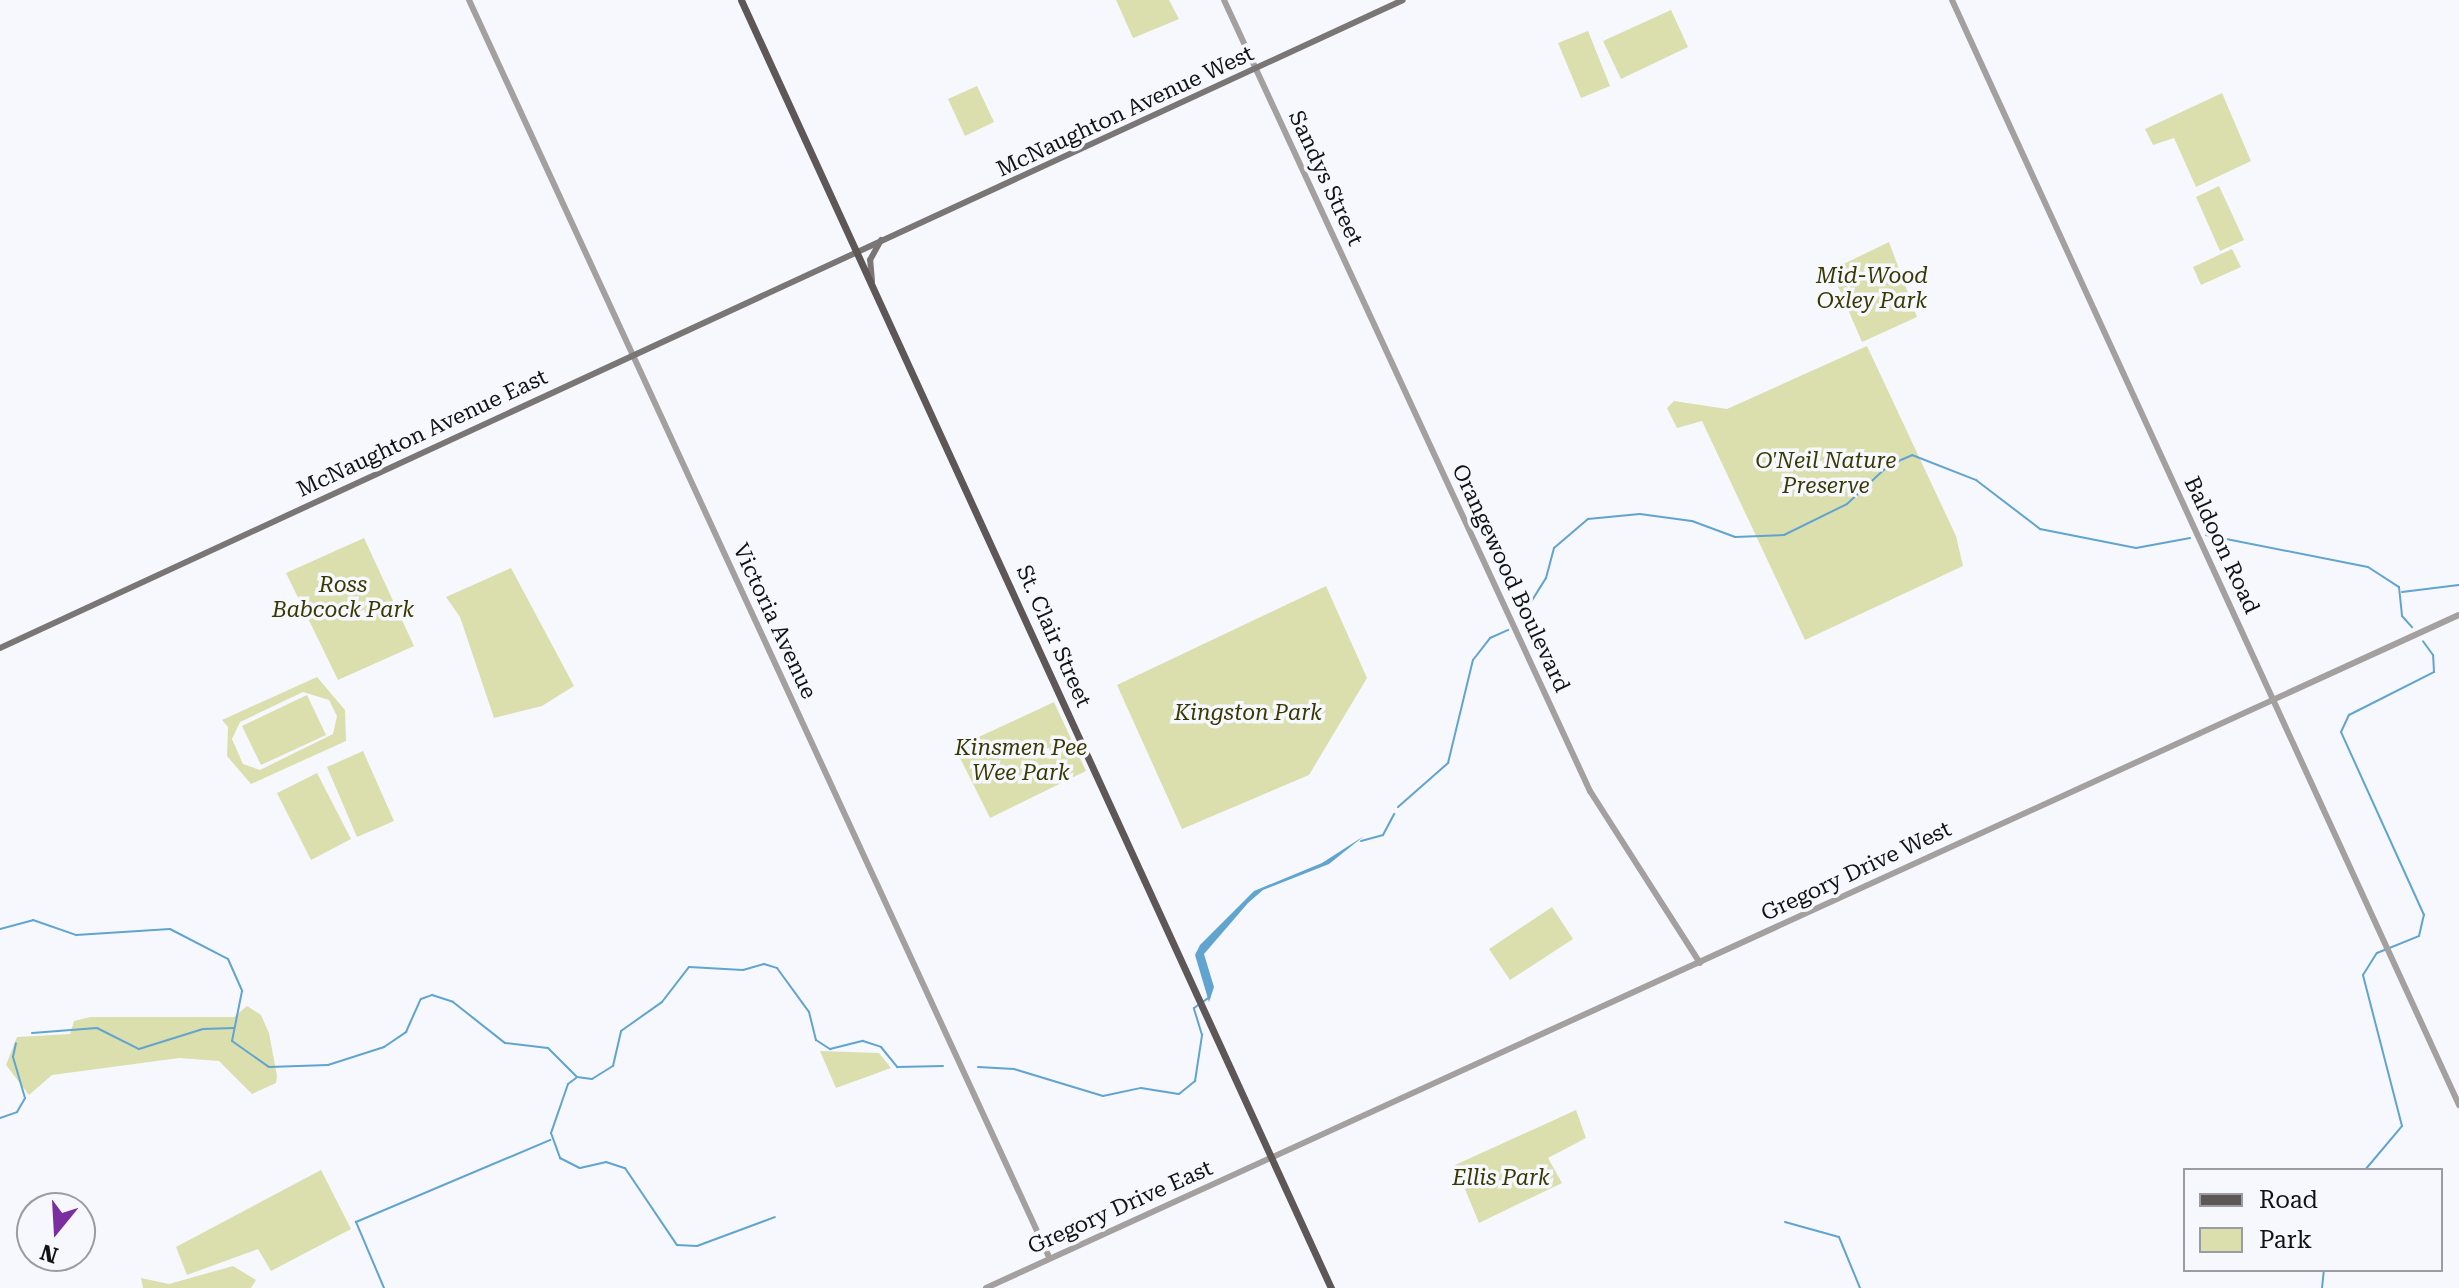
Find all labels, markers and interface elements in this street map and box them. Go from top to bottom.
street label: McNaughton Avenue West [992,40,1258,182]
street label: Sandys Street [1283,106,1369,250]
park label: Mid-Wood Oxley Park [1816,262,1928,314]
street label: McNaughton Avenue East [293,363,551,503]
park label: O'Neil Nature Preserve [1756,447,1896,498]
street label: Orangewood Boulevard [1447,460,1575,696]
street label: Baldoon Road [2179,472,2265,618]
street label: Victoria Avenue [727,539,823,703]
street label: St. Clair Street [1011,561,1097,711]
park label: Ross Babcock Park [272,571,414,622]
park label: Kingston Park [1174,700,1322,726]
park label: Kinsmen Pee Wee Park [955,734,1087,786]
street label: Gregory Drive West [1757,815,1955,927]
street label: Gregory Drive East [1024,1154,1216,1260]
park label: Ellis Park [1452,1165,1550,1191]
legend [2183,1168,2443,1272]
text: Road [2259,1186,2318,1214]
north arrow [16,1192,96,1272]
text: Park [2259,1226,2312,1254]
text: N [37,1239,61,1268]

